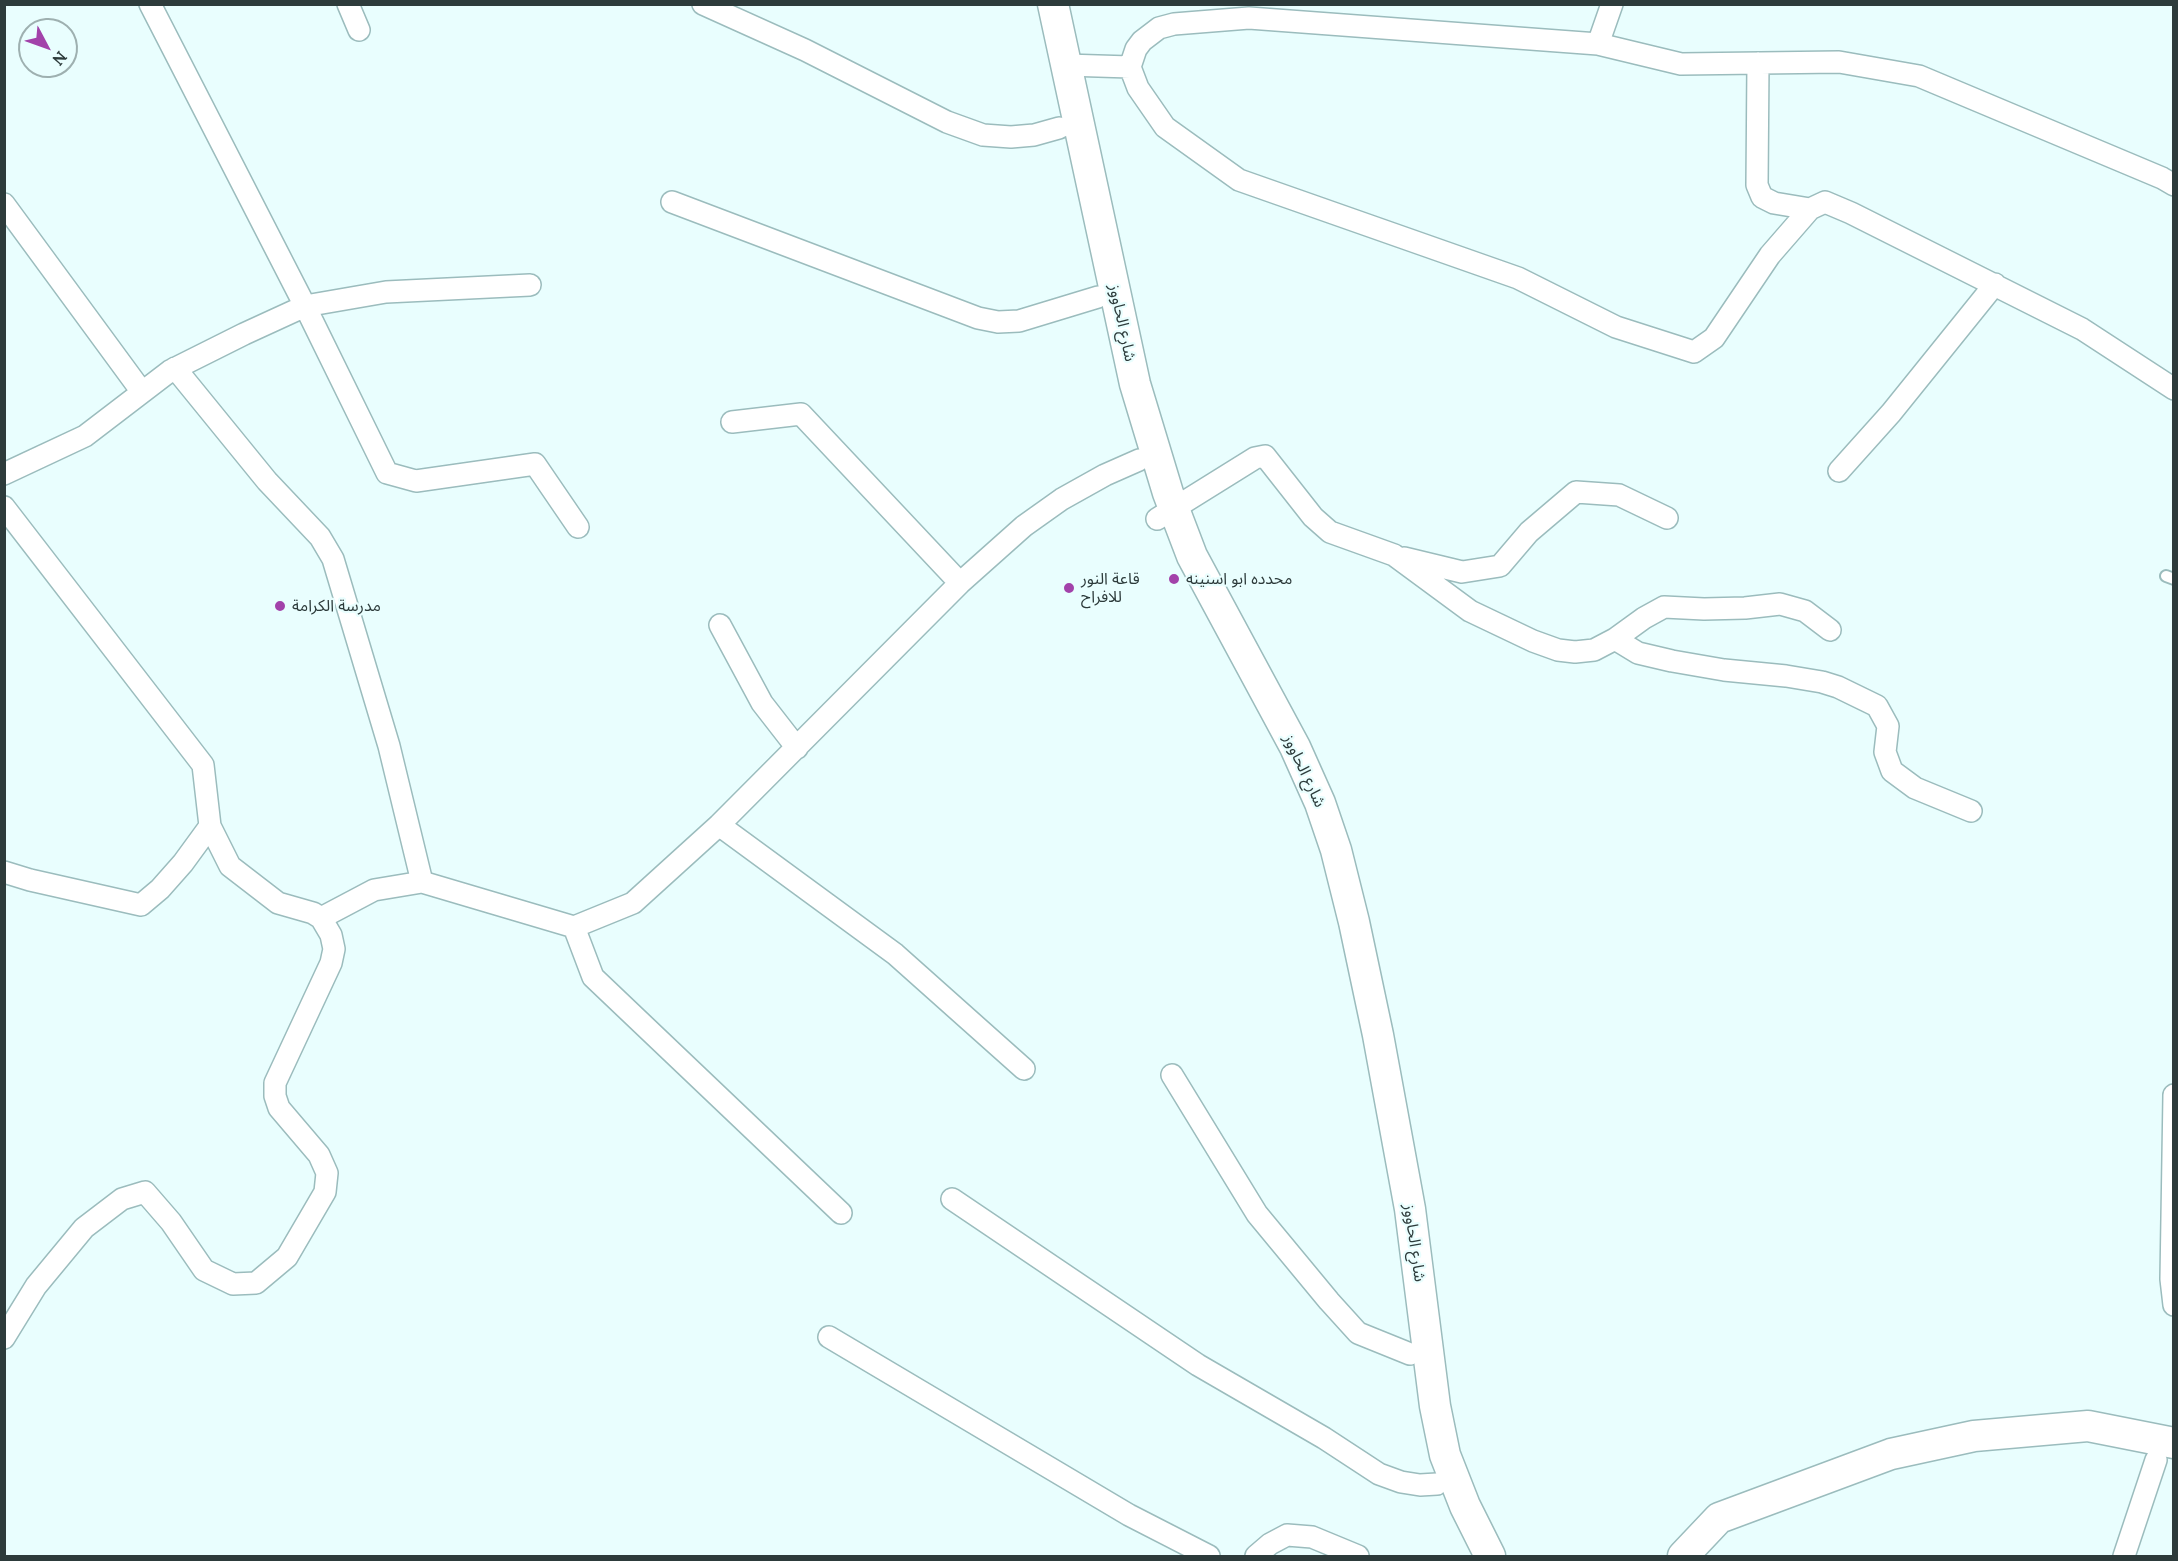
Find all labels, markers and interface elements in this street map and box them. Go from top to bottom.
north arrow [18,18,78,78]
text: N [48,47,72,70]
street label: شارع الحاووز [1104,283,1140,363]
place label: قاعة النور للافراح [1081,569,1140,607]
place label: محدده ابو اسنينه [1186,569,1292,589]
marker: محدده ابو اسنينه [1167,572,1181,586]
marker: قاعة النور للافراح [1062,581,1076,595]
place label: مدرسة الكرامة [292,596,381,616]
marker: مدرسة الكرامة [273,599,287,613]
street label: شارع الحاووز [1279,731,1329,811]
street label: شارع الحاووز [1399,1203,1429,1283]

